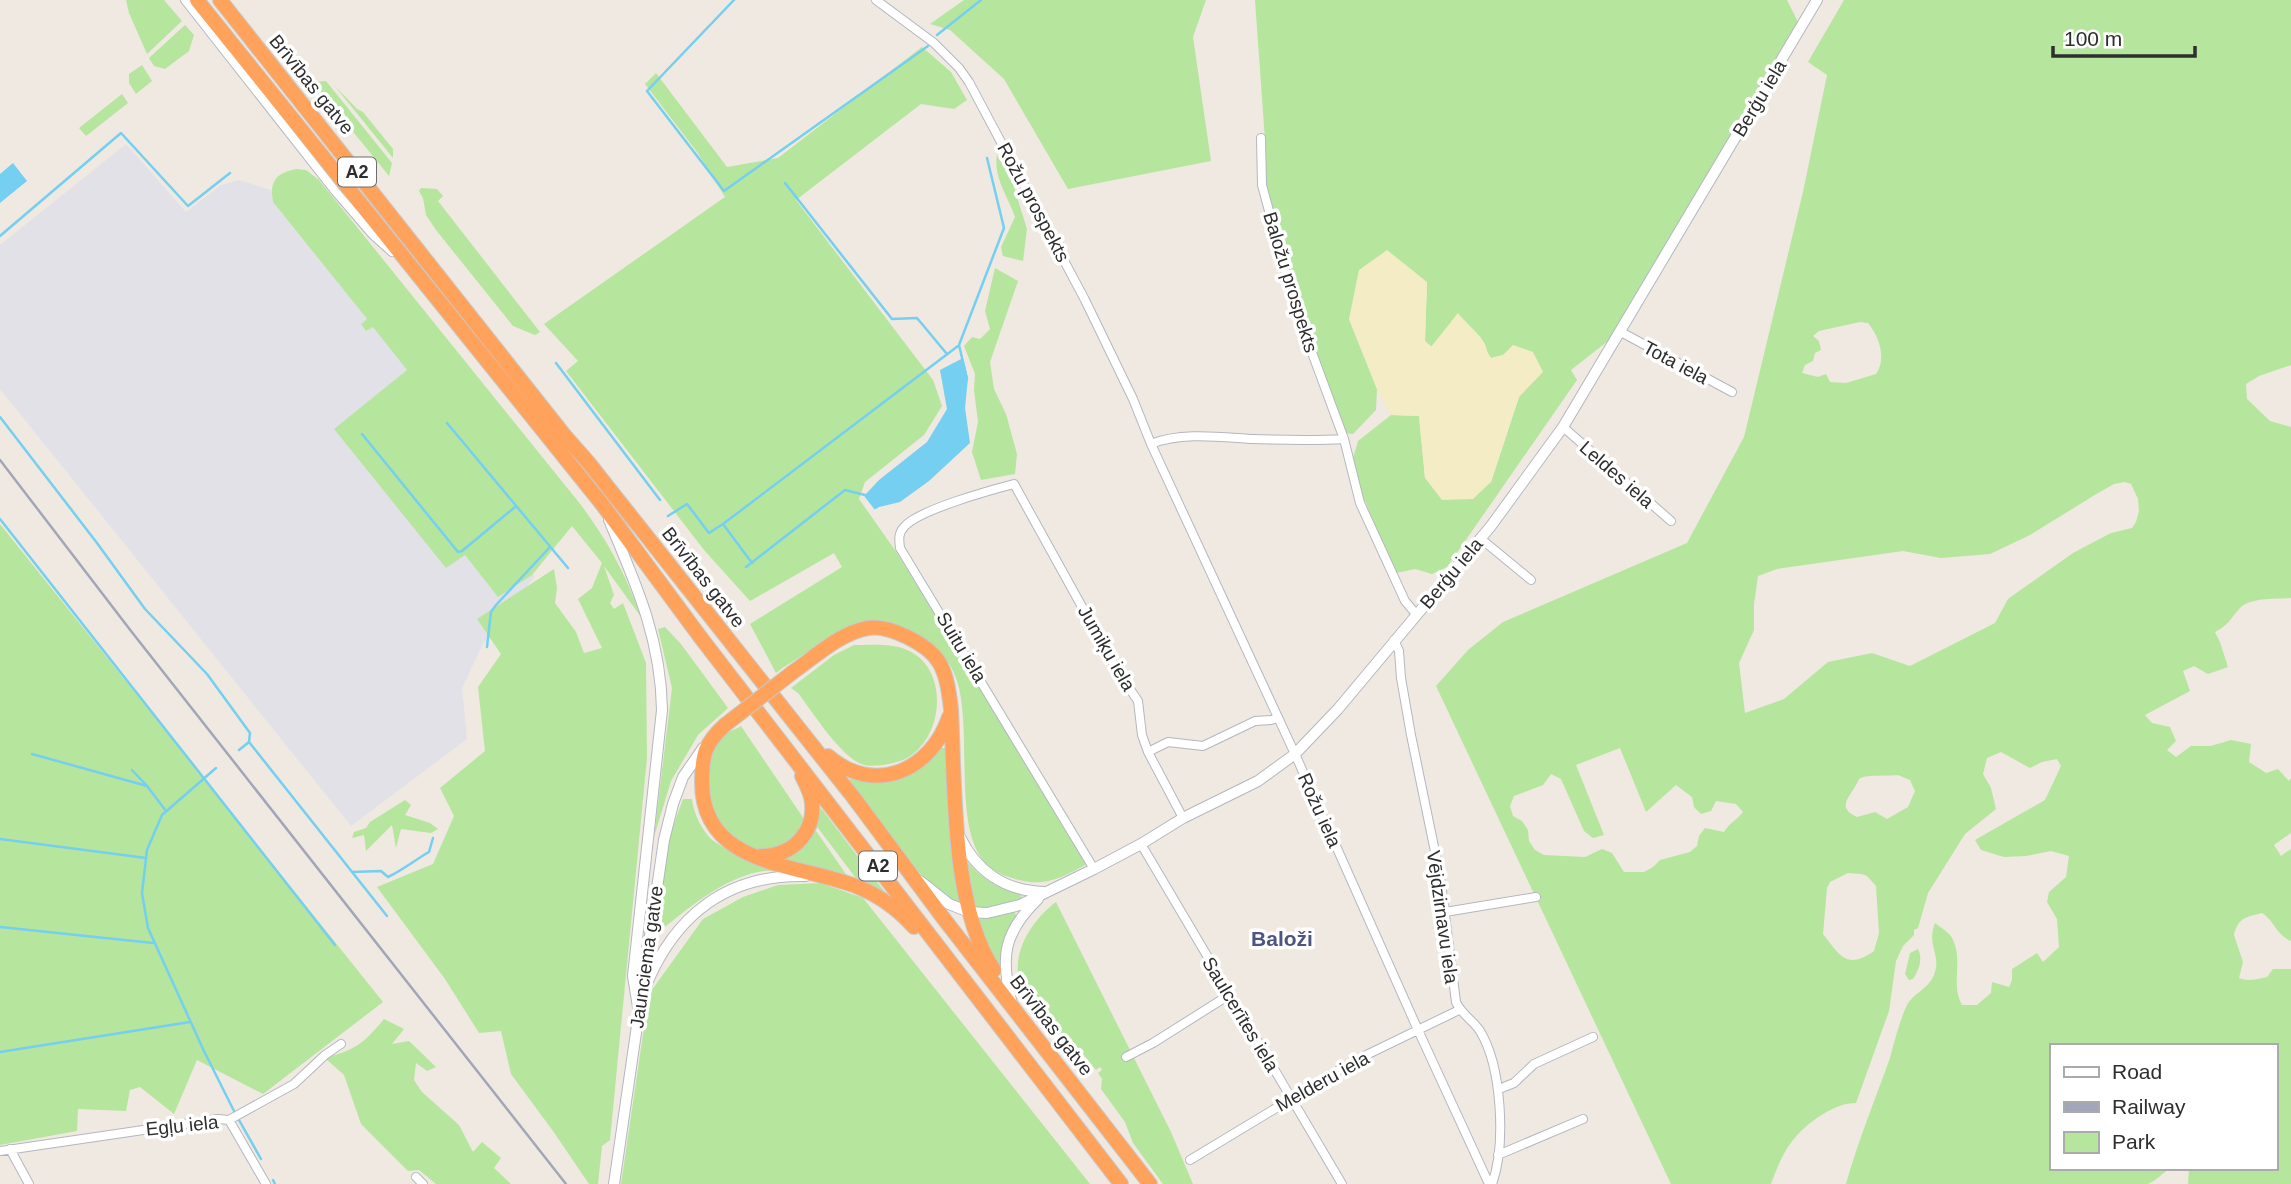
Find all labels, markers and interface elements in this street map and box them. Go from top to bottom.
scale bar [2053,14,2195,58]
text: 100 m [2064,27,2122,50]
street label: Brīvības gatve [265,31,358,138]
street label: Berģu iela [1728,56,1791,140]
street label: Rožu prospekts [993,139,1074,265]
road number: A2 [338,158,376,187]
street label: Baložu prospekts [1259,209,1322,355]
street label: Tota iela [1640,337,1712,389]
street label: Leldes iela [1576,437,1658,512]
street label: Brīvības gatve [658,523,749,632]
street label: Berģu iela [1416,533,1487,613]
street label: Jumiķu iela [1074,602,1140,695]
street label: Suitu iela [932,608,991,687]
street label: Rožu iela [1294,770,1345,851]
street label: Vējdzirnavu iela [1423,849,1462,985]
road number: A2 [859,852,897,880]
street label: Jaunciema gatve [626,884,667,1030]
district label: Baloži [1251,927,1313,950]
street label: Saulcerītes iela [1198,953,1283,1076]
street label: Brīvības gatve [1006,971,1097,1080]
legend [2050,1044,2277,1170]
street label: Melderu iela [1272,1047,1373,1116]
text: Road [2112,1060,2162,1083]
text: Railway [2112,1095,2186,1118]
street label: Egļu iela [145,1111,220,1140]
text: Park [2112,1130,2156,1153]

